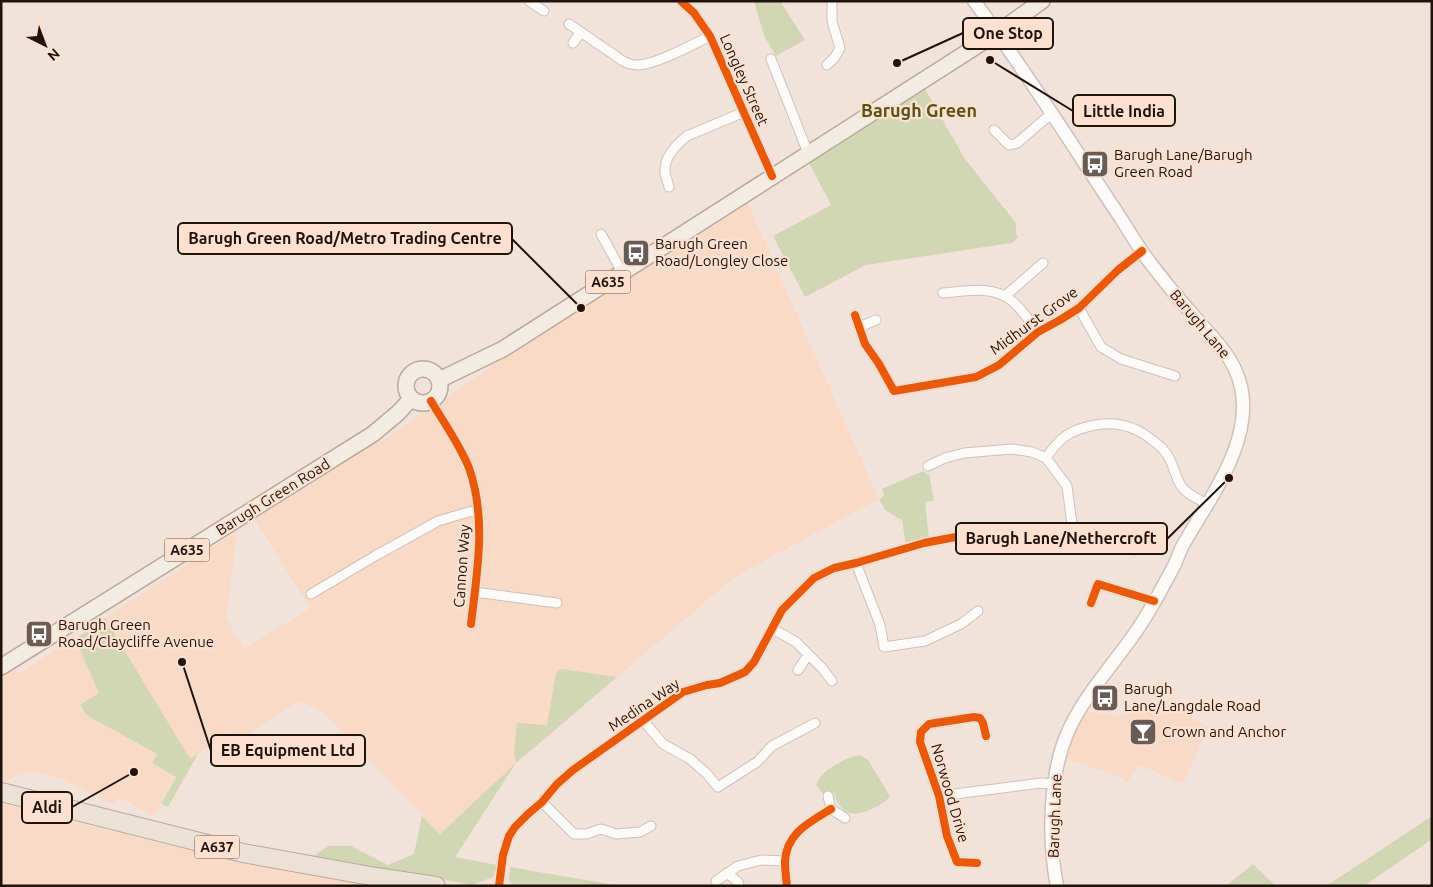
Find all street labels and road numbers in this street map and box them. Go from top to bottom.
street label: Longley Street [717,31,772,128]
road number: A635 [586,270,630,294]
street label: Midhurst Grove [987,283,1081,358]
street label: Barugh Lane [1167,286,1234,361]
street label: Barugh Green Road [213,455,333,538]
street label: Cannon Way [450,524,473,608]
road number: A635 [164,538,210,562]
street label: Medina Way [605,675,682,735]
street label: Norwood Drive [928,741,973,844]
street label: Barugh Lane [1045,774,1064,858]
road number: A637 [194,836,240,859]

